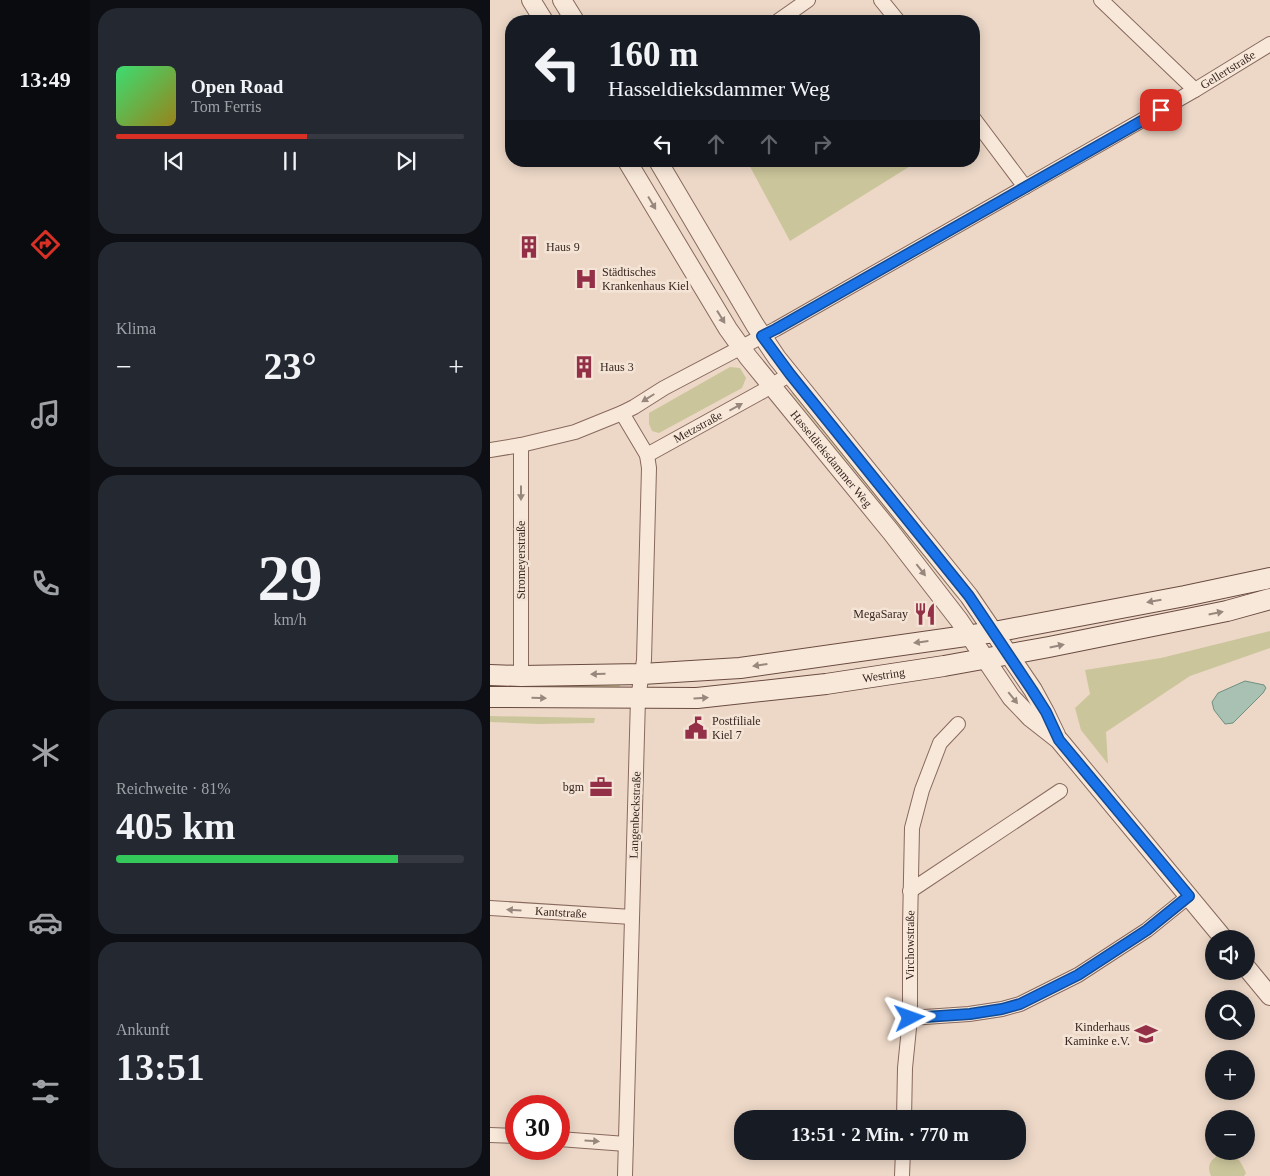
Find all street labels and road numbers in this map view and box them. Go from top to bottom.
street label: Gellertstraße [1198,48,1258,92]
street label: Metzstraße [671,408,725,446]
street label: Hasseldieksdammer Weg [787,408,875,510]
street label: Stromeyerstraße [514,521,528,599]
street label: Westring [861,665,906,685]
street label: Langenbeckstraße [626,771,644,859]
street label: Kantstraße [534,904,587,921]
street label: Virchowstraße [903,910,917,980]

